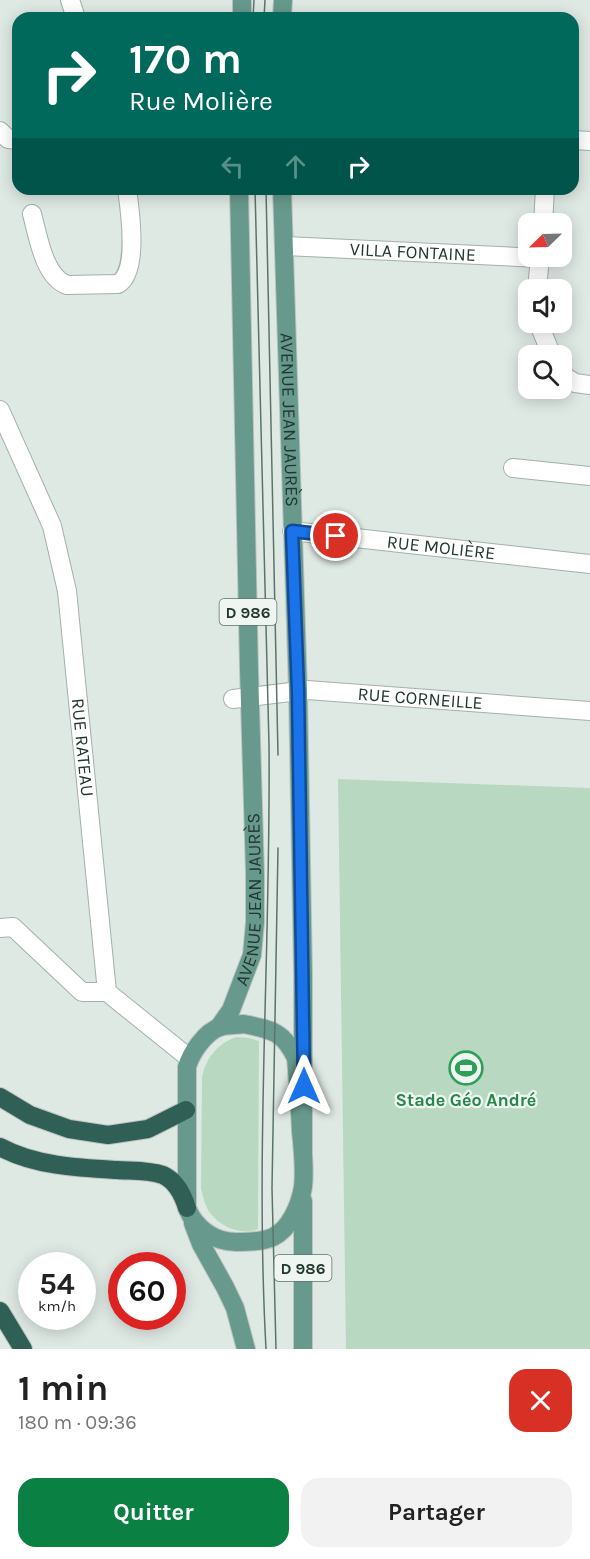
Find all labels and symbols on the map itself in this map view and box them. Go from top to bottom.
north arrow [518,213,572,267]
street label: VILLA FONTAINE [349,238,476,266]
street label: AVENUE JEAN JAURÈS [276,332,304,507]
pin [310,510,361,561]
street label: RUE MOLIÈRE [386,531,496,564]
road number: D 986 [220,599,276,625]
street label: RUE CORNEILLE [357,683,483,714]
street label: RUE RATEAU [67,697,98,798]
street label: AVENUE JEAN JAURÈS [230,812,266,989]
sports icon: Stade Géo André [448,1050,484,1086]
position arrow [272,1054,336,1118]
place label: Stade Géo André [396,1089,536,1111]
speed limit sign: 60 [108,1252,186,1330]
road number: D 986 [274,1255,332,1281]

